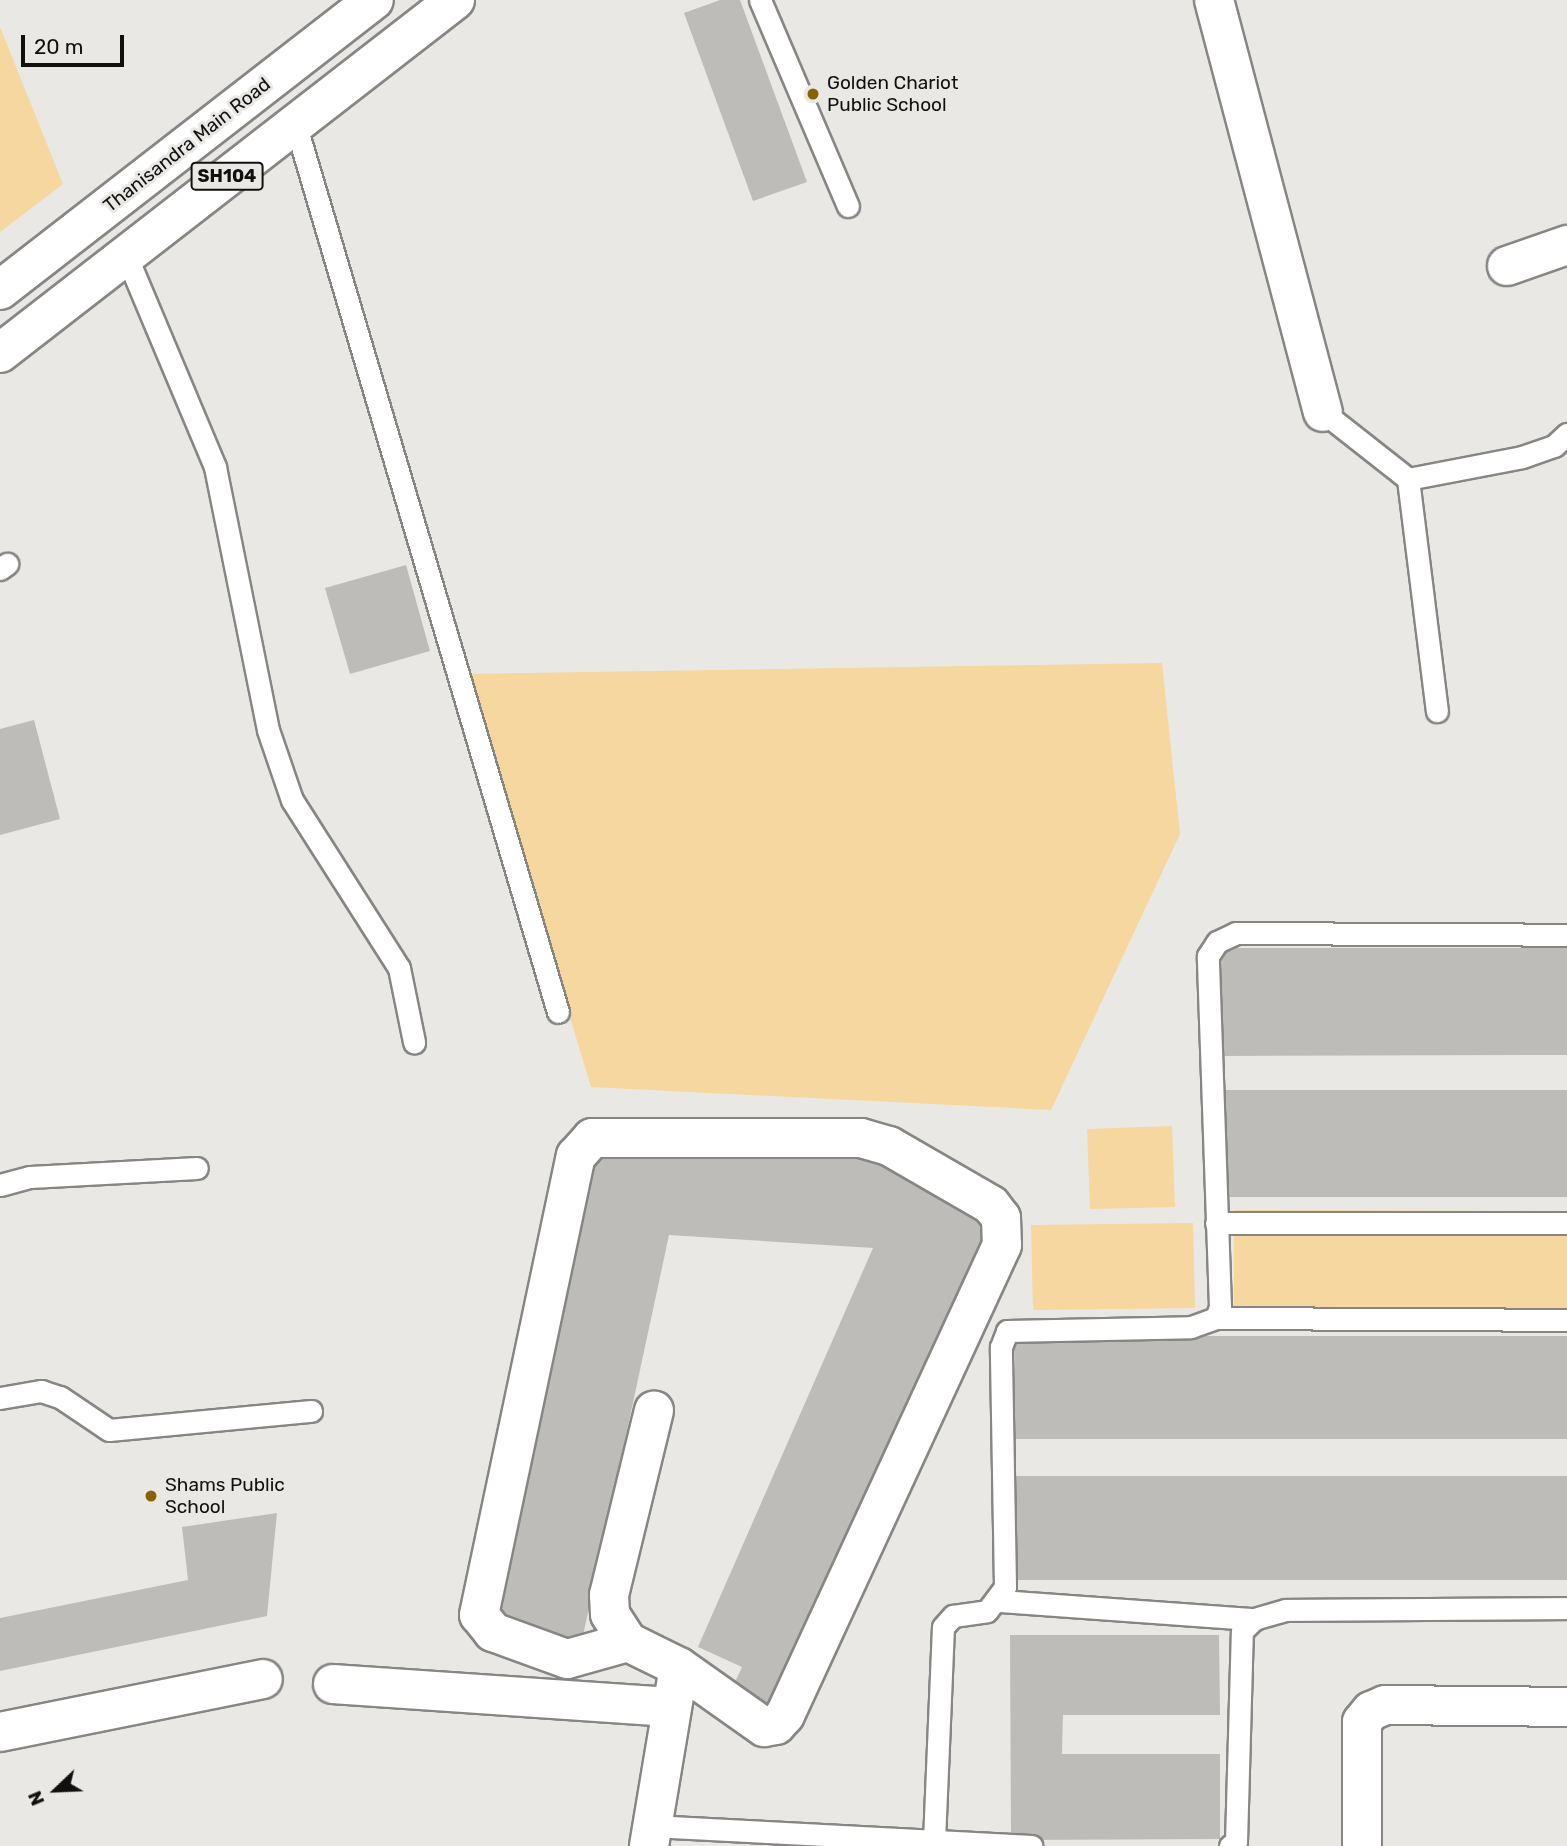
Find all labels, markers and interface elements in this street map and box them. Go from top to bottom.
scale bar [24,21,128,65]
text: 20 m [34,34,83,59]
place label: Golden Chariot Public School [827,72,958,116]
street label: Thanisandra Main Road [99,73,275,217]
marker: Golden Chariot Public School [805,86,821,102]
road number: SH104 [190,162,264,190]
place label: Shams Public School [165,1474,285,1518]
marker: Shams Public School [143,1488,159,1504]
north arrow [21,1755,91,1825]
text: N [23,1788,49,1809]

